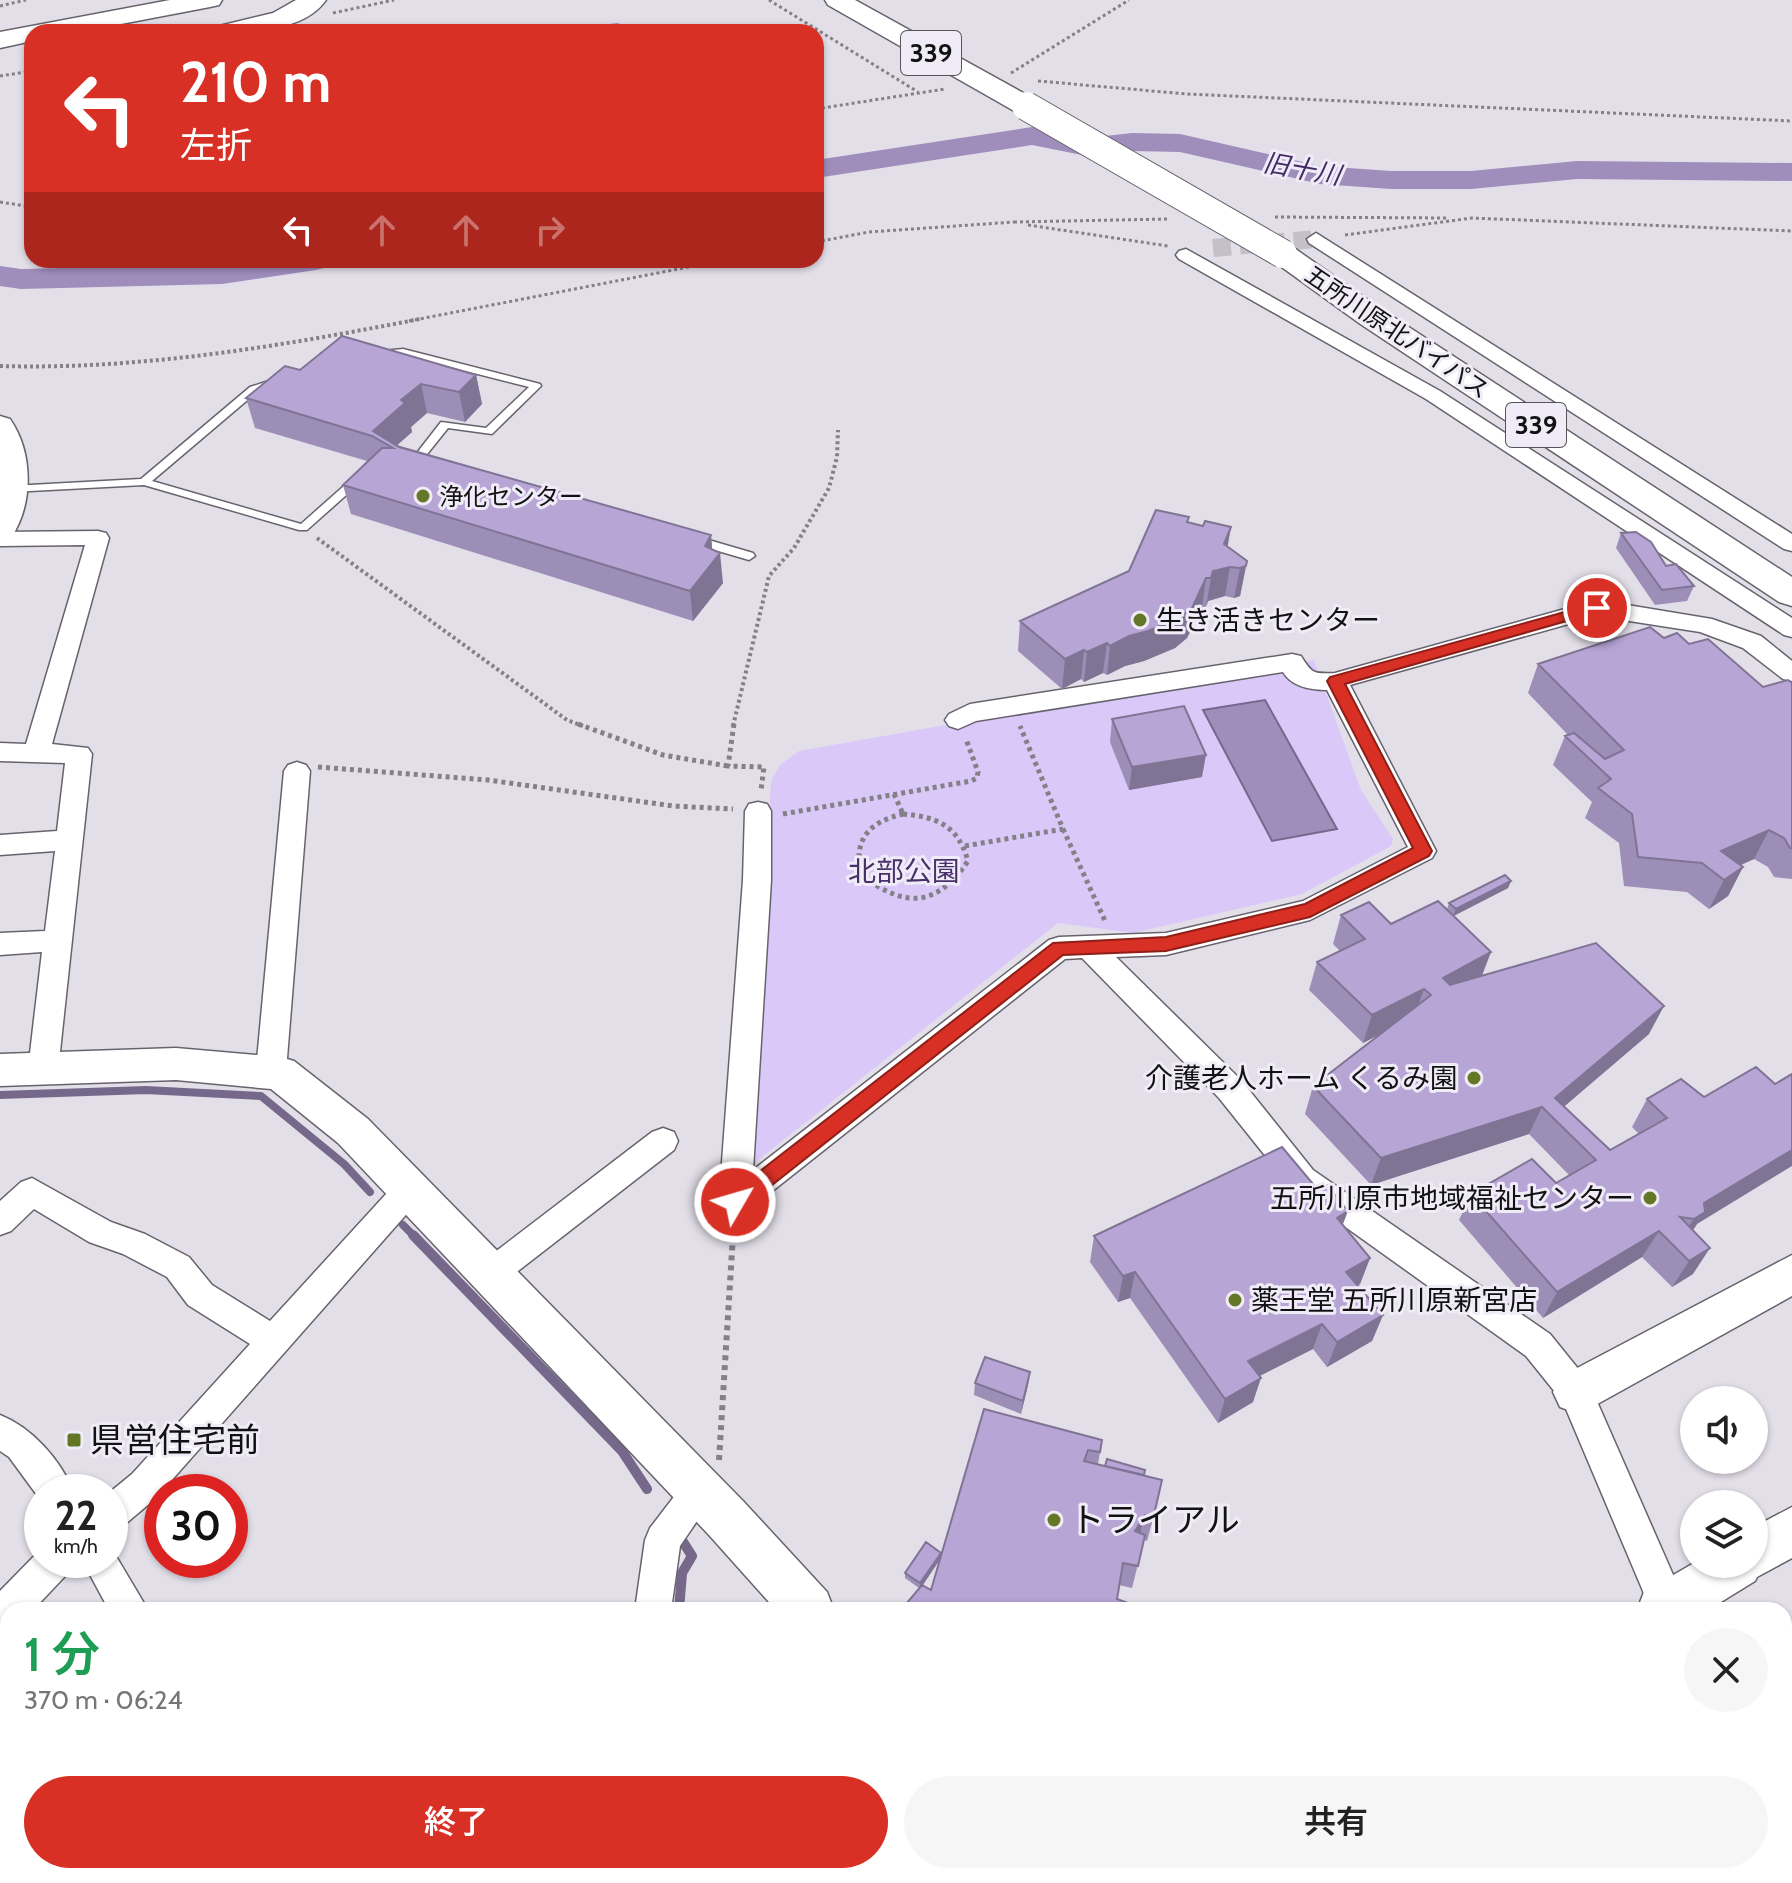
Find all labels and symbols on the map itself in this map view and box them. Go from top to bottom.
road number: 339 [901,31,961,75]
water label: 旧十川 [1261,146,1346,192]
street label: 五所川原北バイパス [1300,260,1494,404]
road number: 339 [1506,403,1566,447]
place label: 浄化センター [439,482,583,511]
marker: 浄化センター [414,487,432,505]
pin [1563,574,1631,642]
place label: 生き活きセンター [1156,603,1380,637]
marker: 生き活きセンター [1131,611,1149,629]
park label: 北部公園 [848,854,960,888]
place label: 介護老人ホーム くるみ園 [1145,1061,1458,1095]
marker: 介護老人ホーム くるみ園 [1465,1069,1483,1087]
position arrow [693,1160,777,1244]
place label: 五所川原市地域福祉センター [1270,1181,1634,1215]
marker: 五所川原市地域福祉センター [1641,1189,1659,1207]
place label: 薬王堂 五所川原新宮店 [1251,1283,1537,1317]
marker: 薬王堂 五所川原新宮店 [1226,1291,1244,1309]
place label: 県営住宅前 [90,1419,260,1461]
marker: 県営住宅前 [65,1431,83,1449]
speed limit sign: 30 [144,1474,248,1578]
place label: トライアル [1070,1499,1240,1541]
marker: トライアル [1045,1511,1063,1529]

